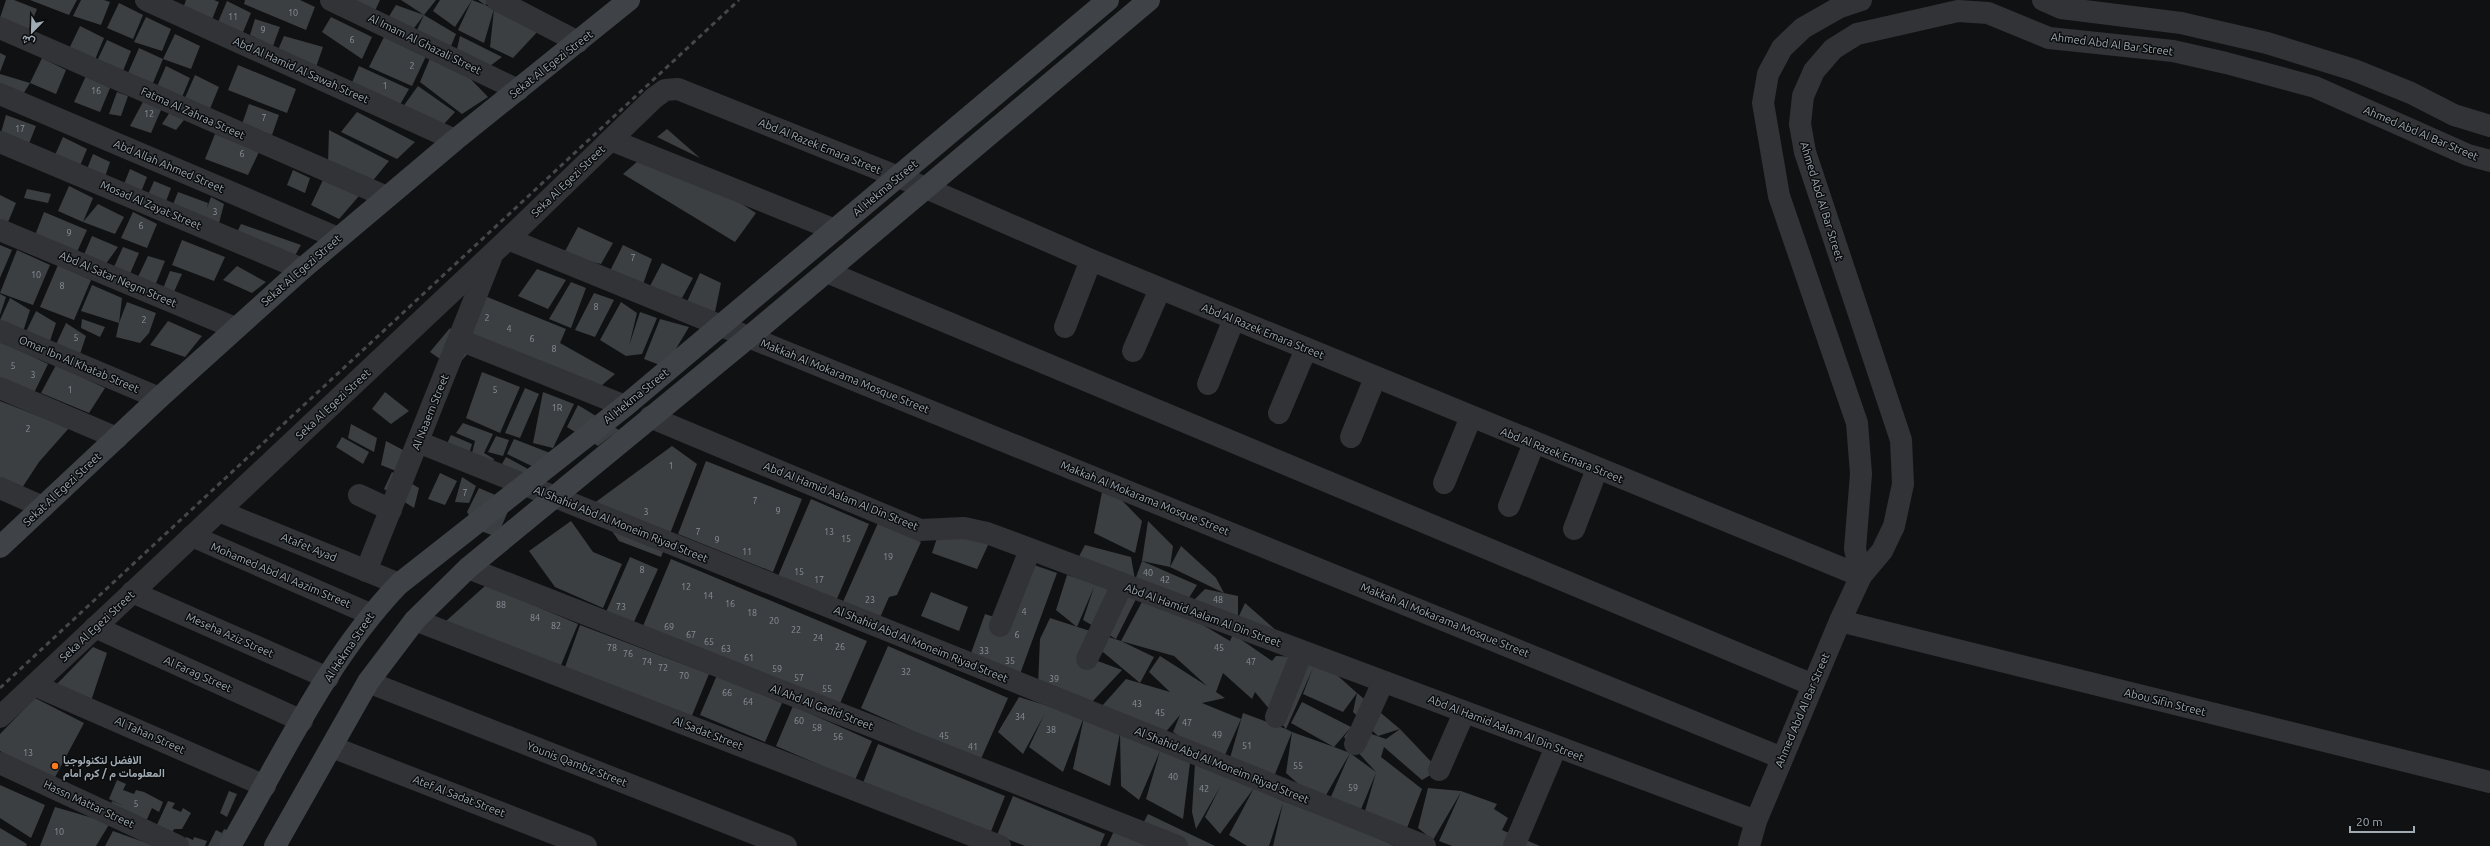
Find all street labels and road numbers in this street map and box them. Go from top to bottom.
street label: Al Imam Al Ghazali Street [367,11,484,77]
street label: Sekat Al Egezi Street [507,28,595,100]
street label: Ahmed Abd Al Bar Street [2050,31,2174,58]
street label: Abd Al Hamid Al Sawah Street [231,35,371,106]
street label: Fatma Al Zahraa Street [139,85,247,142]
street label: Ahmed Abd Al Bar Street [2362,103,2481,163]
street label: Abd Al Razek Emara Street [757,116,884,176]
street label: Abd Allah Ahmed Street [112,137,227,195]
street label: Ahmed Abd Al Bar Street [1798,140,1846,262]
street label: Seka Al Egezi Street [529,142,608,219]
street label: Al Hekma Street [850,157,920,218]
street label: Mosad Al Zayat Street [99,178,204,232]
street label: Sekat Al Egezi Street [259,232,344,308]
street label: Abd Al Satar Negm Street [58,249,179,309]
street label: Abd Al Razek Emara Street [1200,301,1327,361]
street label: Omar Ibn Al Khatab Street [17,333,141,395]
street label: Makkah Al Mokarama Mosque Street [759,337,932,416]
street label: Seka Al Egezi Street [293,366,373,442]
street label: Al Hekma Street [601,366,671,426]
street label: Al Naaem Street [409,372,451,452]
street label: Abd Al Razek Emara Street [1499,425,1626,485]
street label: Sekat Al Egezi Street [21,449,104,528]
street label: Abd Al Hamid Aalam Al Din Street [762,459,921,533]
street label: Makkah Al Mokarama Mosque Street [1059,459,1232,538]
street label: Al Shahid Abd Al Moneim Riyad Street [532,484,710,565]
street label: Atafet Ayad [280,530,338,564]
street label: Mohamed Abd Al Aazim Street [209,540,353,610]
street label: Abd Al Hamid Aalam Al Din Street [1123,581,1283,649]
street label: Makkah Al Mokarama Mosque Street [1359,581,1532,660]
street label: Seka Al Egezi Street [57,588,137,664]
street label: Al Shahid Abd Al Moneim Riyad Street [832,604,1010,685]
street label: Meseha Aziz Street [184,610,276,660]
street label: Al Hekma Street [322,610,377,684]
street label: Ahmed Abd Al Bar Street [1772,650,1832,769]
street label: Al Farag Street [162,654,234,695]
street label: Al Ahd Al Gadid Street [769,682,876,732]
street label: Abou Sifin Street [2123,686,2208,718]
street label: Abd Al Hamid Aalam Al Din Street [1427,693,1586,763]
street label: Al Tahan Street [113,714,187,756]
street label: Al Sadat Street [671,714,745,752]
street label: Al Shahid Abd Al Moneim Riyad Street [1133,725,1311,806]
street label: Younis Qambiz Street [525,739,629,789]
street label: Atef Al Sadat Street [411,773,507,819]
street label: Hassn Mattar Street [42,778,137,831]

